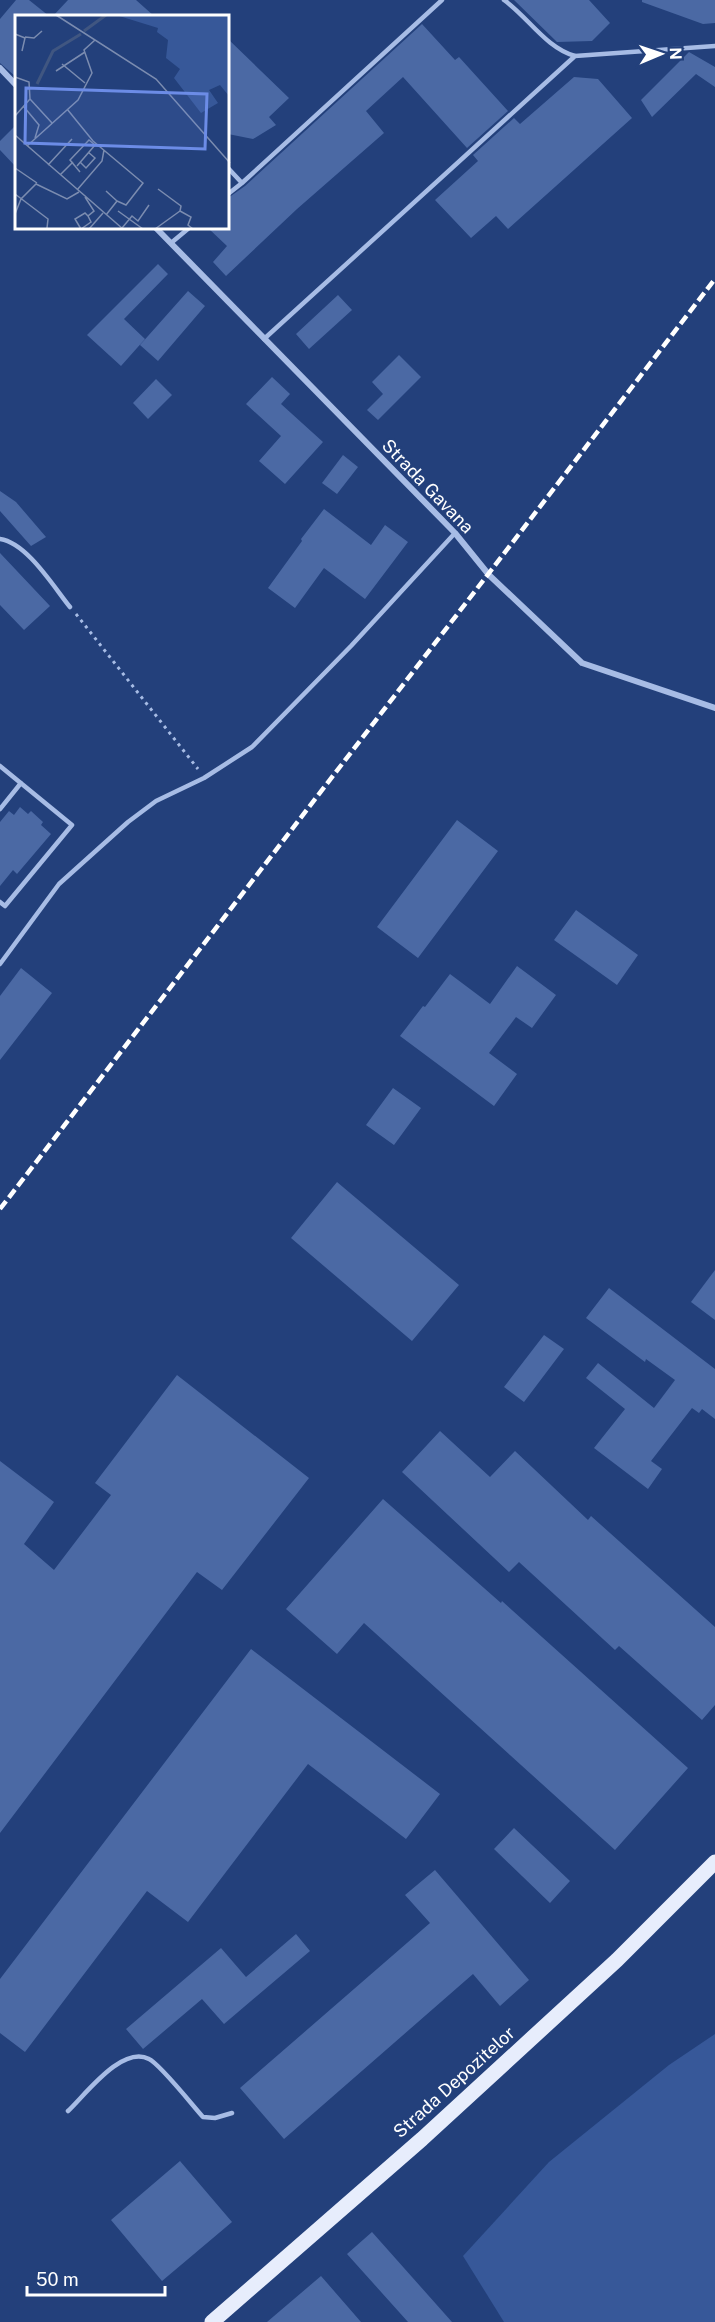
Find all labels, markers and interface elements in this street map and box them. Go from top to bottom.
inset map [15,15,230,230]
north arrow [631,24,691,84]
text: N [666,47,685,60]
street label: Strada Gavana [378,435,478,537]
street label: Strada Depozitelor [389,2022,519,2142]
scale bar [27,2259,165,2297]
text: 50 m [36,2269,79,2290]

